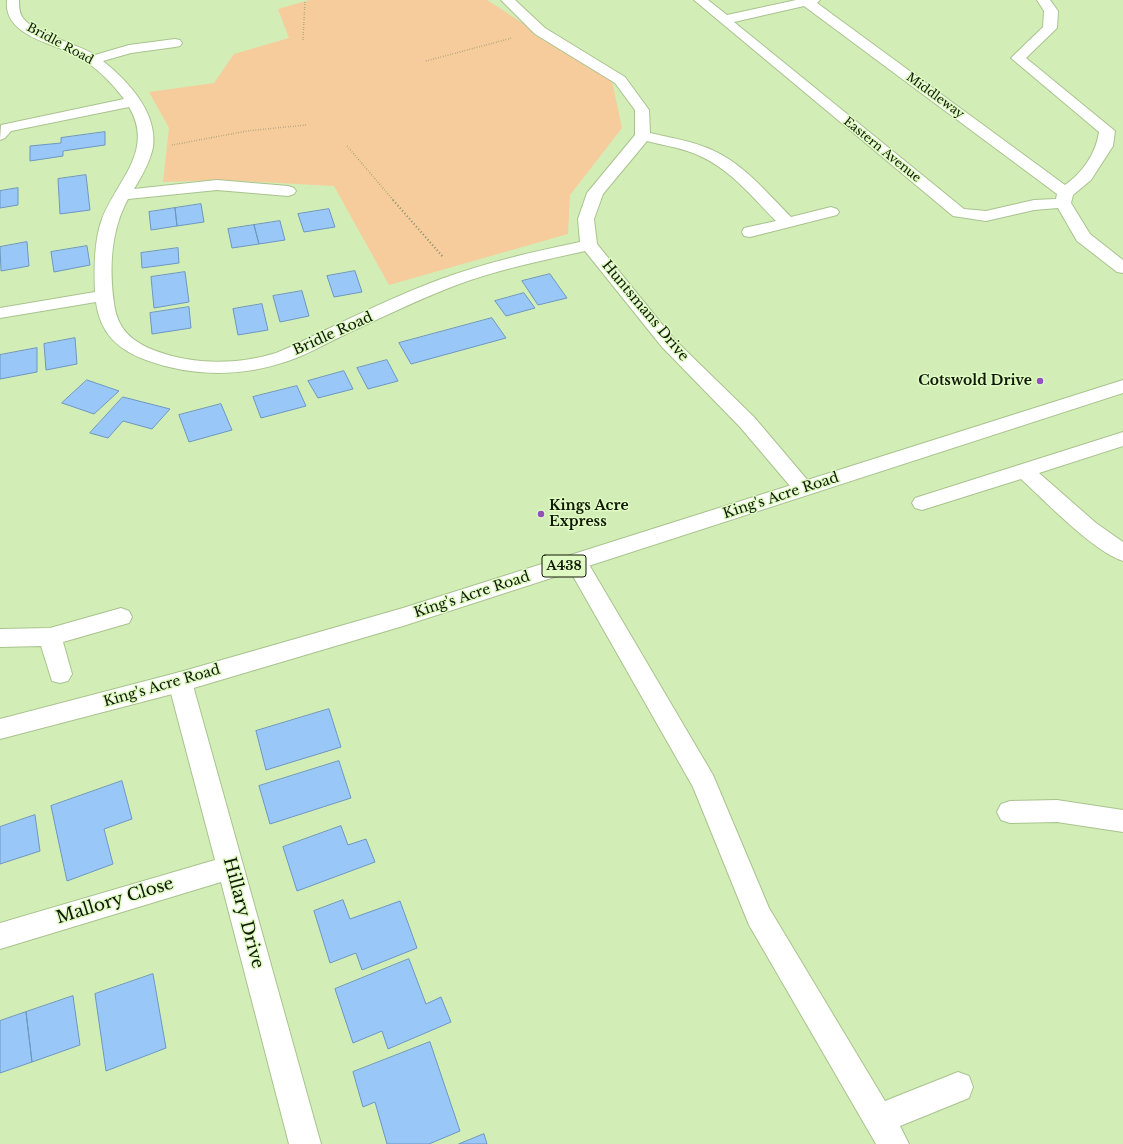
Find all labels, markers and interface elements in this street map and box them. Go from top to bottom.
street label: Bridle Road [24,20,96,68]
street label: Middleway [903,70,967,122]
street label: Eastern Avenue [840,114,924,186]
street label: Huntsmans Drive [598,257,692,365]
street label: Bridle Road [291,309,375,359]
place label: Cotswold Drive [918,373,1032,389]
marker: Cotswold Drive [1035,376,1045,386]
street label: King's Acre Road [721,469,841,523]
place label: Kings Acre Express [549,498,629,530]
marker: Kings Acre Express [536,509,546,519]
road number: A438 [542,555,586,577]
street label: King's Acre Road [412,568,532,622]
street label: King's Acre Road [102,661,222,711]
street label: Hillary Drive [218,855,268,971]
street label: Mallory Close [54,873,176,929]

